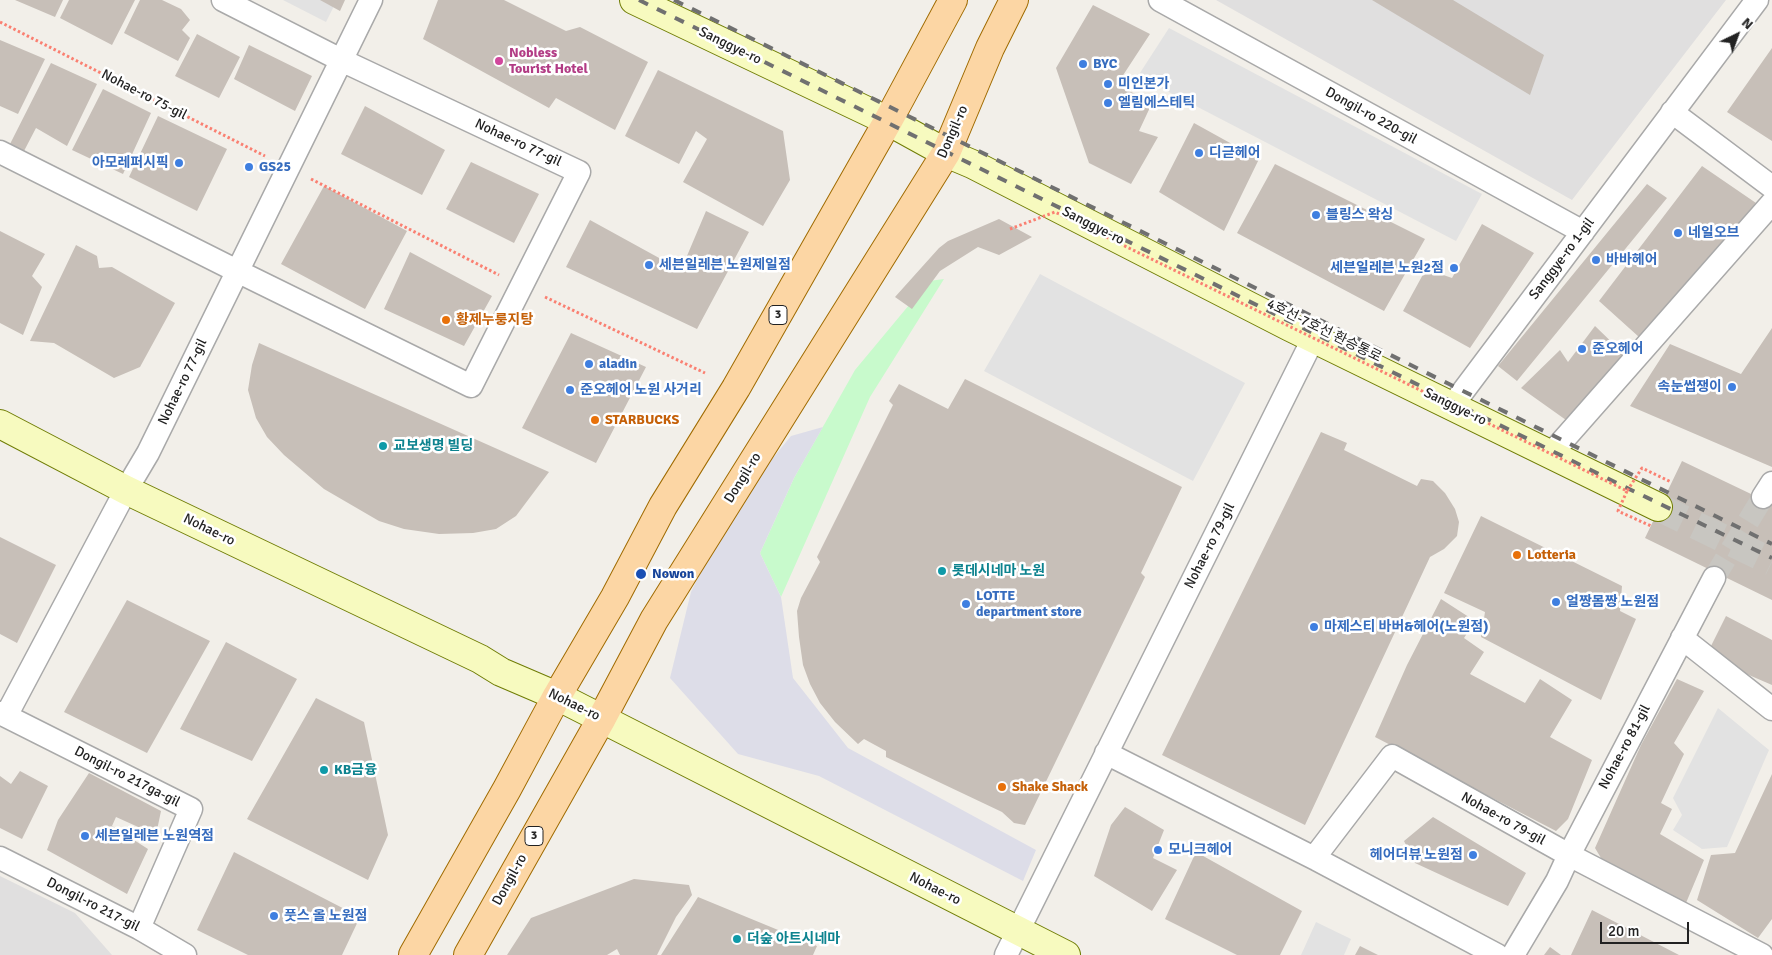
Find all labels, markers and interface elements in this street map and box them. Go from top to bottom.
north arrow [1712,10,1762,60]
text: N [1738,14,1757,33]
street label: Sanggye-ro [696,24,764,68]
place label: Nobless Tourist Hotel [509,45,588,78]
marker: Nobless Tourist Hotel [493,55,505,67]
place label: BYC [1093,56,1117,72]
marker: BYC [1077,58,1089,70]
street label: Nohae-ro 75-gil [98,66,190,124]
place label: 미인본가 [1118,76,1170,92]
marker: 미인본가 [1102,78,1114,90]
street label: Dongil-ro 220-gil [1322,84,1420,148]
place label: 엘림에스테틱 [1118,95,1195,111]
marker: 엘림에스테틱 [1102,97,1114,109]
street label: Dongil-ro [934,103,972,161]
street label: Nohae-ro 77-gil [472,116,564,170]
place label: 디귿헤어 [1209,145,1261,161]
marker: 디귿헤어 [1193,147,1205,159]
place label: 아모레퍼시픽 [92,155,169,171]
marker: 아모레퍼시픽 [173,157,185,169]
place label: GS25 [259,159,291,175]
marker: GS25 [243,161,255,173]
street label: Sanggye-ro [1059,203,1127,249]
place label: 블링스 왁싱 [1326,207,1393,223]
marker: 블링스 왁싱 [1310,209,1322,221]
street label: Sanggye-ro 1-gil [1526,215,1598,303]
place label: 네일오브 [1688,225,1740,241]
marker: 네일오브 [1672,227,1684,239]
place label: 바바헤어 [1606,252,1658,268]
marker: 바바헤어 [1590,254,1602,266]
place label: 세븐일레븐 노원제일점 [659,257,791,273]
marker: 세븐일레븐 노원제일점 [643,259,655,271]
place label: 세븐일레븐 노원2점 [1330,260,1444,276]
marker: 세븐일레븐 노원2점 [1448,262,1460,274]
street label: 4호선-7호선 환승통로 [1264,296,1384,366]
road number: 3 [769,306,787,324]
place label: 황제누룽지탕 [456,312,533,328]
marker: 황제누룽지탕 [440,314,452,326]
street label: Nohae-ro 77-gil [155,336,211,428]
place label: 준오헤어 [1592,341,1644,357]
marker: 준오헤어 [1576,343,1588,355]
place label: aladin [599,356,637,372]
marker: aladin [583,358,595,370]
place label: 속눈썹쟁이 [1658,379,1722,395]
marker: 속눈썹쟁이 [1726,381,1738,393]
place label: 준오헤어 노원 사거리 [580,382,702,398]
marker: 준오헤어 노원 사거리 [564,384,576,396]
street label: Sanggye-ro [1421,385,1489,429]
place label: STARBUCKS [605,412,679,428]
marker: STARBUCKS [589,414,601,426]
place label: 교보생명 빌딩 [393,438,473,454]
marker: 교보생명 빌딩 [377,440,389,452]
street label: Dongil-ro [721,450,765,506]
street label: Nohae-ro 79-gil [1181,500,1239,592]
street label: Nohae-ro [180,510,238,550]
place label: Lotteria [1527,547,1576,563]
marker: Lotteria [1511,549,1523,561]
place label: 롯데시네마 노원 [952,563,1045,579]
marker: 롯데시네마 노원 [936,565,948,577]
place label: Nowon [652,566,694,582]
marker: Nowon [634,567,648,581]
place label: LOTTE department store [976,588,1082,620]
place label: 얼짱몸짱 노원점 [1566,594,1659,610]
marker: 얼짱몸짱 노원점 [1550,596,1562,608]
marker: LOTTE department store [960,598,972,610]
place label: 마제스티 바버&헤어(노원점) [1324,619,1488,635]
marker: 마제스티 바버&헤어(노원점) [1308,621,1320,633]
street label: Nohae-ro [545,685,603,725]
street label: Nohae-ro 81-gil [1596,702,1654,792]
street label: Dongil-ro 217ga-gil [71,743,183,811]
place label: KB금융 [334,762,377,778]
marker: KB금융 [318,764,330,776]
place label: Shake Shack [1012,779,1088,795]
marker: Shake Shack [996,781,1008,793]
street label: Nohae-ro 79-gil [1458,789,1548,849]
road number: 3 [525,826,543,846]
place label: 세븐일레븐 노원역점 [95,828,214,844]
marker: 세븐일레븐 노원역점 [79,830,91,842]
place label: 모니크헤어 [1168,842,1232,858]
marker: 모니크헤어 [1152,844,1164,856]
place label: 헤어더뷰 노원점 [1370,847,1463,863]
marker: 헤어더뷰 노원점 [1467,849,1479,861]
street label: Dongil-ro [489,851,531,909]
street label: Nohae-ro [906,869,964,909]
street label: Dongil-ro 217-gil [44,874,142,936]
place label: 풋스 올 노원점 [284,908,367,924]
marker: 풋스 올 노원점 [268,910,280,922]
scale bar [1602,912,1691,944]
text: 20 m [1608,922,1639,940]
place label: 더숲 아트시네마 [747,931,840,947]
marker: 더숲 아트시네마 [731,933,743,945]

